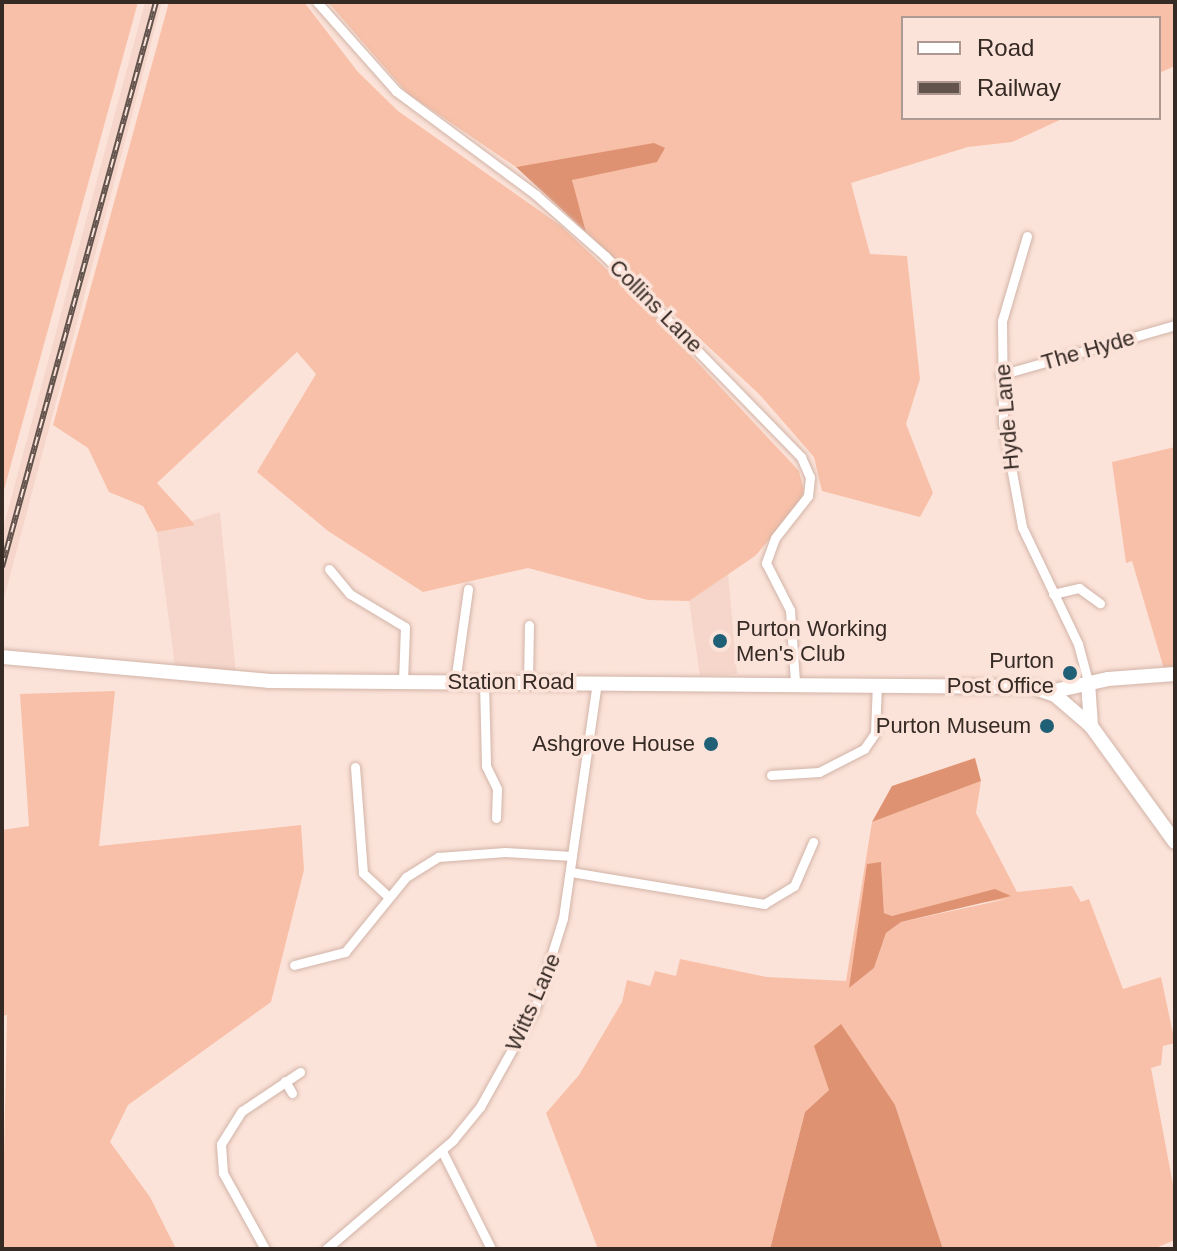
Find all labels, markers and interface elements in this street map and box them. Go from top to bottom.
legend [901,16,1161,120]
text: Road [977,34,1034,61]
text: Railway [977,74,1061,101]
street label: Collins Lane [604,254,708,358]
street label: The Hyde [1039,324,1137,376]
street label: Hyde Lane [989,363,1025,471]
place label: Purton Working Men's Club [736,615,887,666]
marker: Purton Working Men's Club [711,632,729,650]
place label: Purton Post Office [947,647,1054,698]
marker: Purton Post Office [1061,664,1079,682]
street label: Station Road [447,669,575,695]
place label: Purton Museum [876,713,1031,739]
marker: Purton Museum [1038,717,1056,735]
place label: Ashgrove House [532,731,695,757]
marker: Ashgrove House [702,735,720,753]
street label: Witts Lane [500,949,566,1055]

